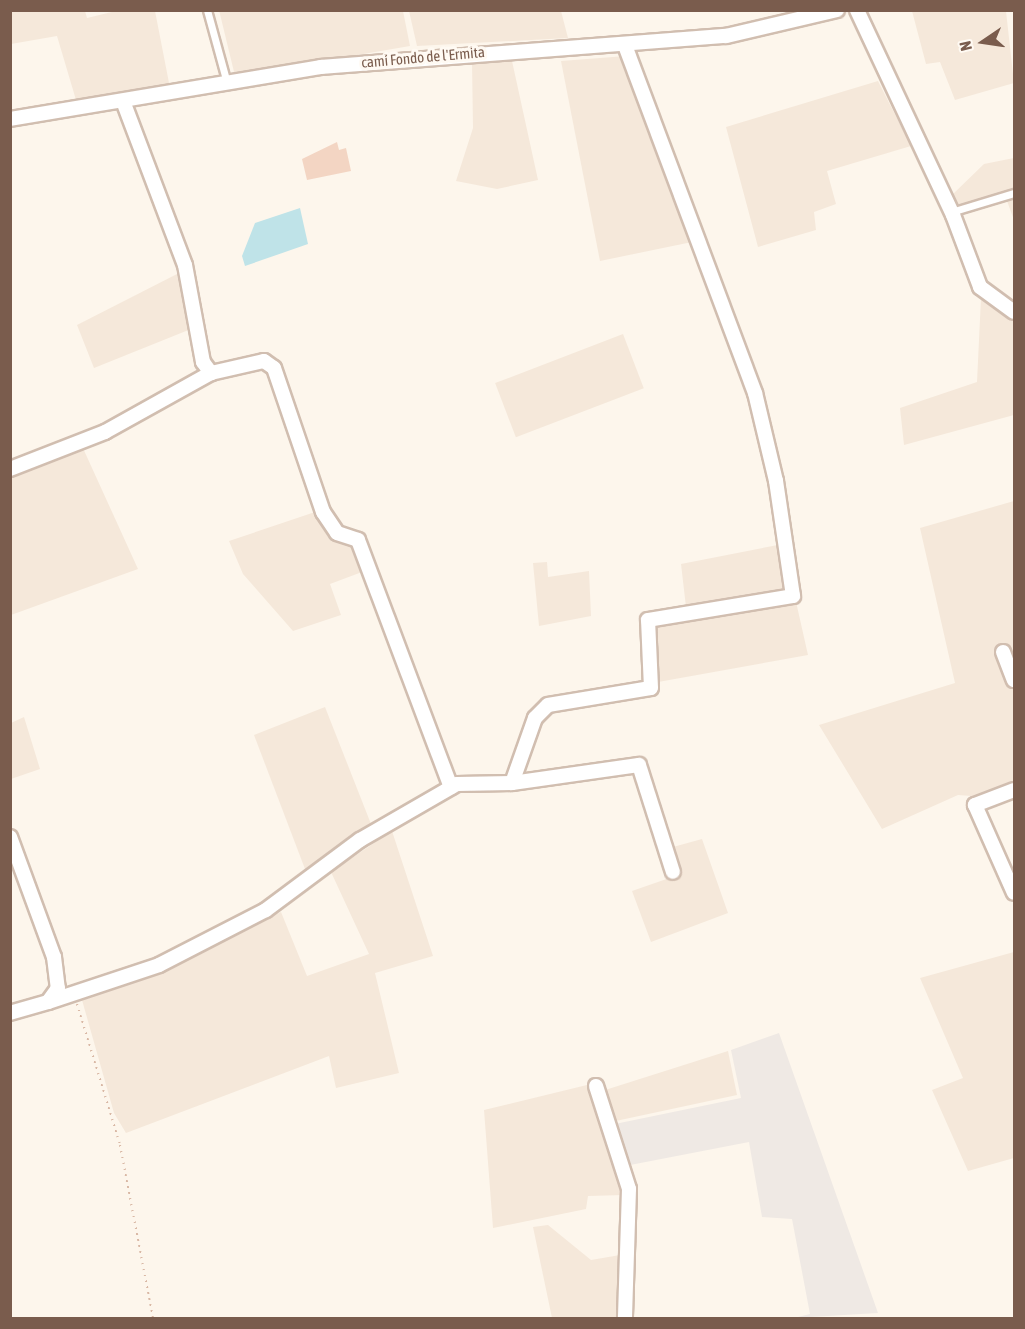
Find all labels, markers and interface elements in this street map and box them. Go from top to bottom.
north arrow [953,12,1013,72]
text: N [956,39,975,53]
street label: camí Fondo de l'Ermita [361,43,485,71]

